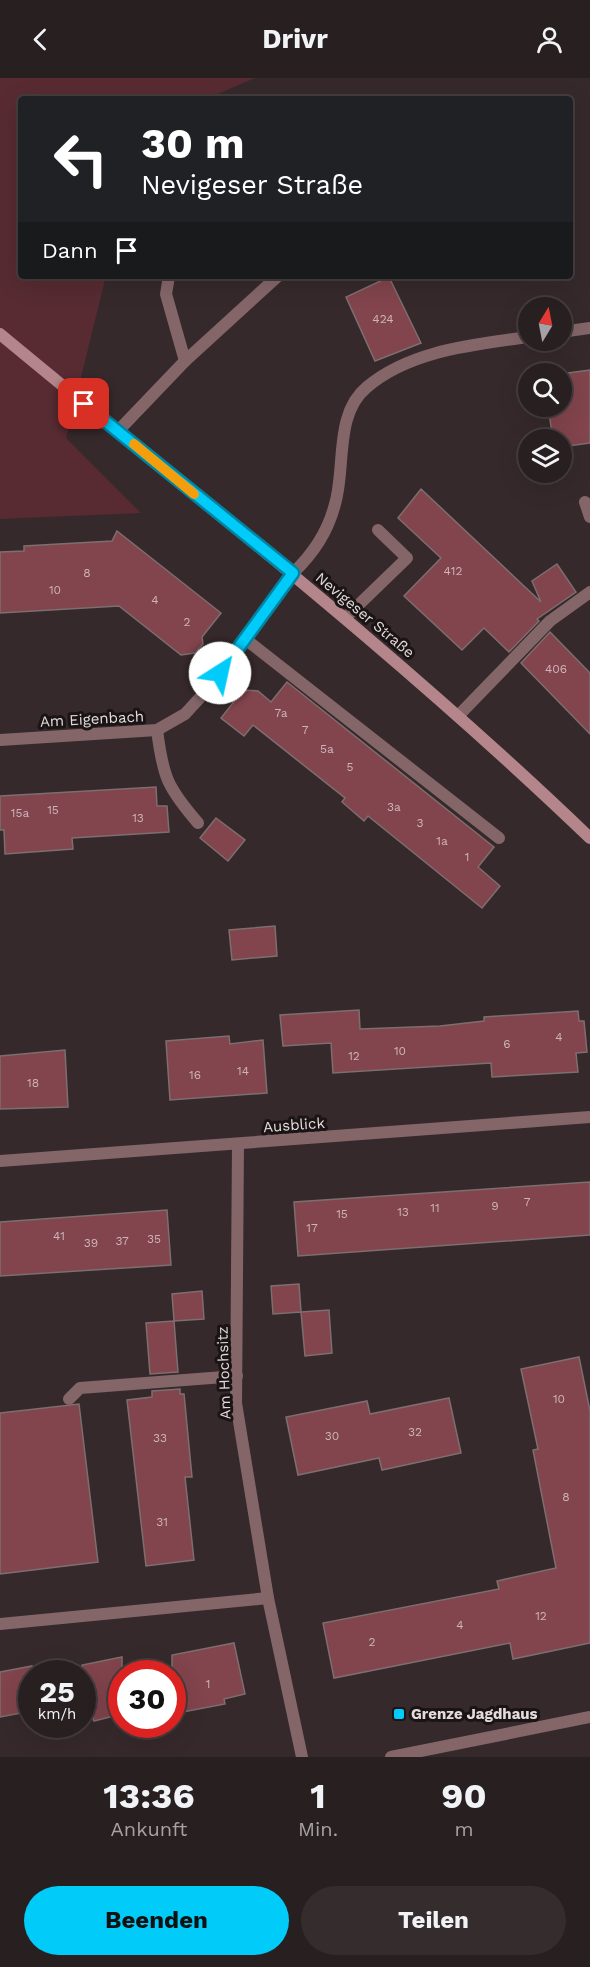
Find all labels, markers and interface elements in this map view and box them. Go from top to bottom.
icon: back [24,23,57,56]
text: Drivr [262,23,328,55]
icon: person [533,23,566,56]
text: 30 m [141,119,245,168]
icon: left [42,120,120,198]
text: Nevigeser Straße [141,169,363,201]
icon: arrive [110,234,143,267]
text: Dann [42,238,98,263]
north arrow [518,297,572,351]
map controls [518,297,572,483]
house number: 424 [372,312,394,326]
button: search [518,363,572,417]
pin [58,378,109,429]
icon: arrive [67,387,100,420]
button: layers [518,429,572,483]
house number: 412 [444,564,462,578]
house number: 8 [83,566,91,580]
street label: Nevigeser Straße [312,568,418,662]
house number: 10 [49,583,61,597]
house number: 4 [151,593,159,607]
house number: 2 [184,615,191,629]
position arrow [188,641,252,705]
house number: 406 [545,662,567,676]
house number: 7a [274,706,288,720]
street label: Am Eigenbach [39,707,145,731]
house number: 7 [302,723,309,737]
house number: 5a [320,742,334,756]
house number: 5 [347,760,354,774]
house number: 3a [387,800,401,814]
house number: 15 [47,803,59,817]
house number: 15a [11,806,29,820]
house number: 13 [132,811,144,825]
house number: 3 [417,816,424,830]
house number: 1a [436,834,448,848]
house number: 1 [465,850,469,864]
house number: 4 [555,1030,563,1044]
house number: 6 [503,1037,511,1051]
house number: 10 [394,1044,406,1058]
house number: 12 [348,1049,360,1063]
house number: 14 [237,1064,249,1078]
house number: 16 [189,1068,201,1082]
house number: 18 [27,1076,39,1090]
street label: Ausblick [263,1114,326,1136]
house number: 7 [524,1195,531,1209]
house number: 9 [491,1199,499,1213]
house number: 11 [430,1201,440,1215]
house number: 13 [397,1205,409,1219]
house number: 15 [336,1207,348,1221]
house number: 17 [306,1221,318,1235]
house number: 41 [53,1229,65,1243]
house number: 35 [147,1232,161,1246]
house number: 37 [115,1234,129,1248]
house number: 39 [84,1236,98,1250]
street label: Am Hochsitz [213,1326,235,1420]
house number: 10 [553,1392,565,1406]
house number: 32 [408,1425,422,1439]
house number: 30 [325,1429,339,1443]
house number: 33 [153,1431,167,1445]
house number: 8 [562,1490,570,1504]
house number: 31 [156,1515,168,1529]
house number: 12 [535,1609,547,1623]
house number: 4 [456,1618,464,1632]
house number: 2 [369,1635,376,1649]
speed limit sign: 30 [108,1660,186,1738]
text: 25 [39,1674,75,1709]
house number: 1 [206,1677,210,1691]
text: km/h [38,1705,76,1723]
place label: Grenze Jagdhaus [411,1705,538,1723]
marker: Grenze Jagdhaus [392,1707,406,1721]
text: 13:36 [103,1775,195,1817]
text: 1 [310,1775,326,1817]
text: 90 [441,1775,487,1817]
text: Ankunft [111,1817,187,1841]
text: Min. [298,1817,338,1841]
text: m [454,1817,474,1841]
button: Beenden [24,1886,289,1955]
button: Teilen [301,1886,566,1955]

